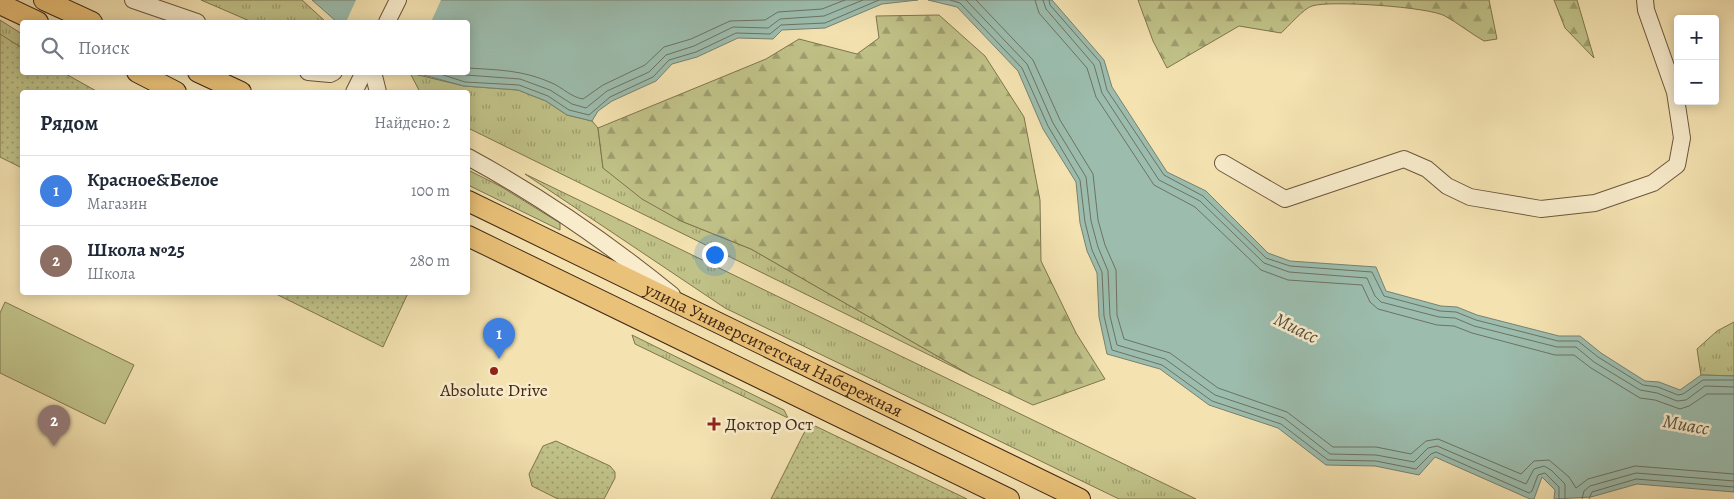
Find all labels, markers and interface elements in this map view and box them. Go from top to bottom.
map controls [1674,15,1719,105]
button: + [1674,15,1719,60]
search box [20,20,470,75]
icon: search [38,34,66,62]
text: Поиск [78,35,130,61]
button: − [1674,60,1719,105]
text: Рядом [40,109,98,137]
text: Найдено: 2 [374,112,450,134]
text: Красное&Белое [87,167,219,193]
text: 1 [53,180,59,202]
text: 100 m [411,180,450,202]
text: Магазин [87,193,147,215]
text: Школа №25 [87,237,185,263]
your location [702,242,728,268]
text: 2 [52,250,60,272]
text: 280 m [410,250,450,272]
text: Школа [87,263,135,285]
street label: улица Университетская Набережная [640,276,907,423]
water label: Миасс [1269,306,1323,350]
pin: 1 [483,318,515,359]
marker: Absolute Drive [488,365,500,377]
place label: Absolute Drive [439,378,548,402]
pin: 2 [38,405,70,446]
water label: Миасс [1661,408,1711,442]
place label: Доктор Ост [725,412,813,436]
marker: Доктор Ост [707,417,721,431]

